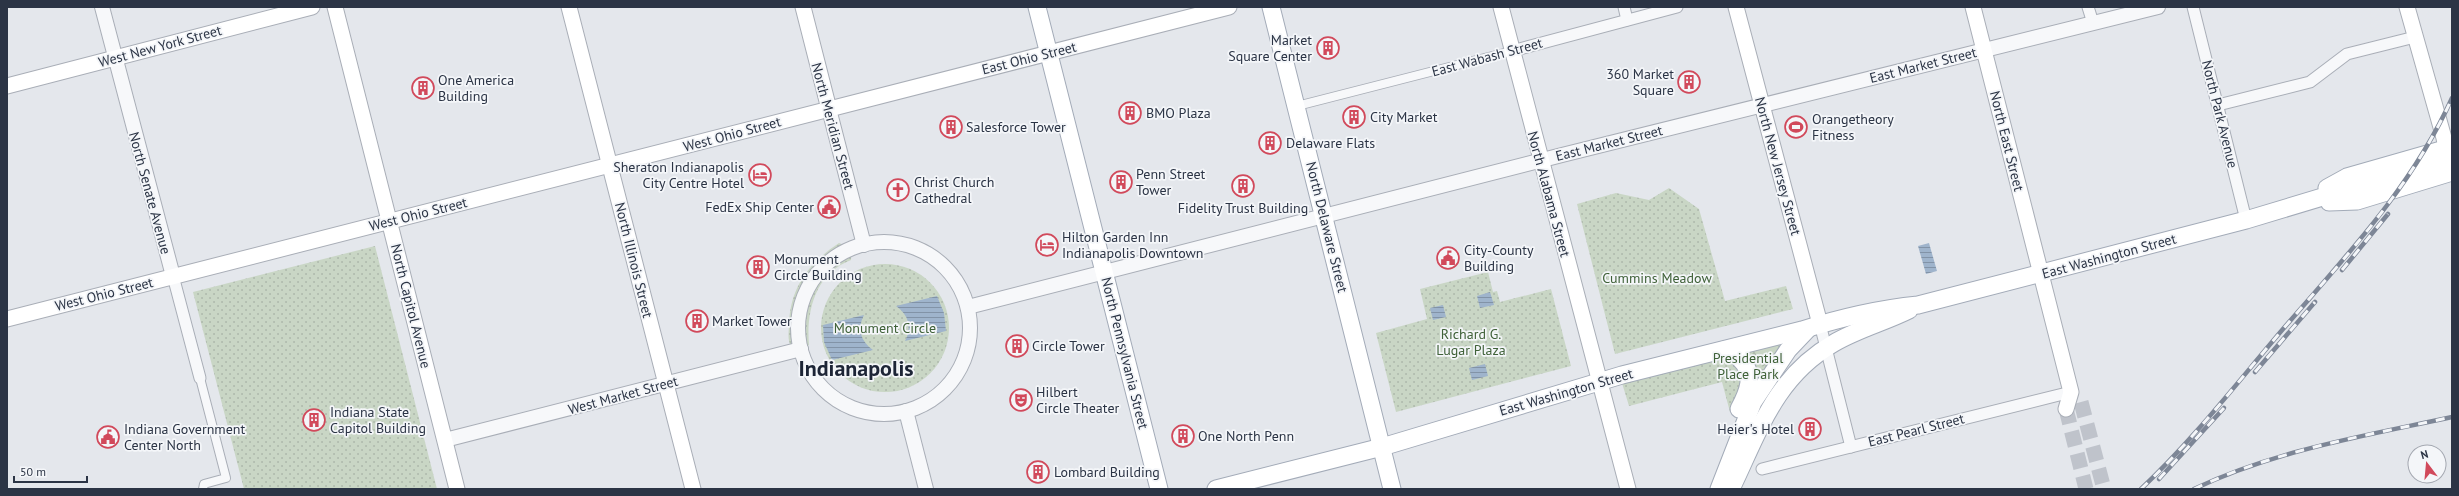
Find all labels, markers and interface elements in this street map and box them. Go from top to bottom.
street label: West New York Street [96,21,224,71]
place label: Market Square Center [1228,31,1312,65]
street label: East Wabash Street [1430,33,1545,80]
building icon: Market Square Center [1315,35,1341,61]
street label: East Ohio Street [980,37,1078,78]
street label: East Market Street [1868,43,1979,87]
street label: North Park Avenue [2198,58,2242,170]
street label: North Meridian Street [807,61,859,192]
place label: 360 Market Square [1606,65,1674,99]
building icon: 360 Market Square [1676,69,1702,95]
place label: One America Building [438,71,514,105]
building icon: One America Building [410,75,436,101]
street label: North East Street [1986,89,2028,193]
street label: North New Jersey Street [1751,95,1805,237]
building icon: BMO Plaza [1117,100,1143,126]
place label: BMO Plaza [1146,104,1211,122]
building icon: City Market [1341,104,1367,130]
place label: City Market [1370,108,1438,126]
place label: Orangetheory Fitness [1812,110,1894,144]
street label: West Ohio Street [681,112,783,156]
building icon: Salesforce Tower [938,114,964,140]
sports icon: Orangetheory Fitness [1783,114,1809,140]
place label: Salesforce Tower [966,118,1066,136]
street label: East Market Street [1554,121,1665,165]
street label: North Alabama Street [1524,129,1574,259]
street label: North Senate Avenue [125,130,175,256]
building icon: Delaware Flats [1257,130,1283,156]
place label: Delaware Flats [1286,134,1375,152]
place label: Sheraton Indianapolis City Centre Hotel [613,158,744,192]
street label: North Delaware Street [1302,160,1352,295]
hotel icon: Sheraton Indianapolis City Centre Hotel [747,162,773,188]
place label: Penn Street Tower [1136,165,1205,199]
building icon: Penn Street Tower [1108,169,1134,195]
place label: Christ Church Cathedral [914,173,994,207]
building icon: Fidelity Trust Building [1230,173,1256,199]
church icon: Christ Church Cathedral [885,177,911,203]
street label: West Ohio Street [367,193,469,235]
public building icon: FedEx Ship Center [816,194,842,220]
place label: FedEx Ship Center [705,198,814,216]
place label: Fidelity Trust Building [1178,199,1308,217]
street label: North Illinois Street [611,200,657,320]
place label: Hilton Garden Inn Indianapolis Downtown [1062,228,1203,262]
street label: East Washington Street [2040,229,2178,283]
hotel icon: Hilton Garden Inn Indianapolis Downtown [1034,232,1060,258]
place label: City-County Building [1464,241,1534,275]
street label: North Capitol Avenue [387,242,435,370]
public building icon: City-County Building [1435,245,1461,271]
place label: Monument Circle Building [774,250,862,284]
building icon: Monument Circle Building [745,254,771,280]
park label: Cummins Meadow [1602,269,1712,287]
street label: West Ohio Street [53,273,155,315]
street label: North Pennsylvania Street [1097,275,1153,431]
building icon: Market Tower [684,308,710,334]
place label: Market Tower [712,312,792,330]
park label: Monument Circle [834,319,936,337]
park label: Richard G. Lugar Plaza [1436,325,1506,359]
building icon: Circle Tower [1004,333,1030,359]
place label: Circle Tower [1032,337,1105,355]
park label: Presidential Place Park [1713,349,1783,383]
district label: Indianapolis [798,354,914,382]
street label: East Washington Street [1497,364,1635,420]
street label: West Market Street [566,372,680,418]
place label: Hilbert Circle Theater [1036,383,1120,417]
theatre icon: Hilbert Circle Theater [1008,387,1034,413]
place label: Indiana State Capitol Building [330,403,426,437]
building icon: Indiana State Capitol Building [301,407,327,433]
street label: East Pearl Street [1866,409,1966,451]
building icon: Heier's Hotel [1797,416,1823,442]
place label: Indiana Government Center North [124,420,245,454]
place label: Heier's Hotel [1717,420,1794,438]
building icon: One North Penn [1170,423,1196,449]
public building icon: Indiana Government Center North [95,424,121,450]
place label: One North Penn [1198,427,1294,445]
north arrow [2407,444,2447,484]
text: N [2419,447,2430,462]
scale bar [14,458,87,484]
building icon: Lombard Building [1025,459,1051,485]
place label: Lombard Building [1054,463,1160,481]
text: 50 m [20,464,46,479]

